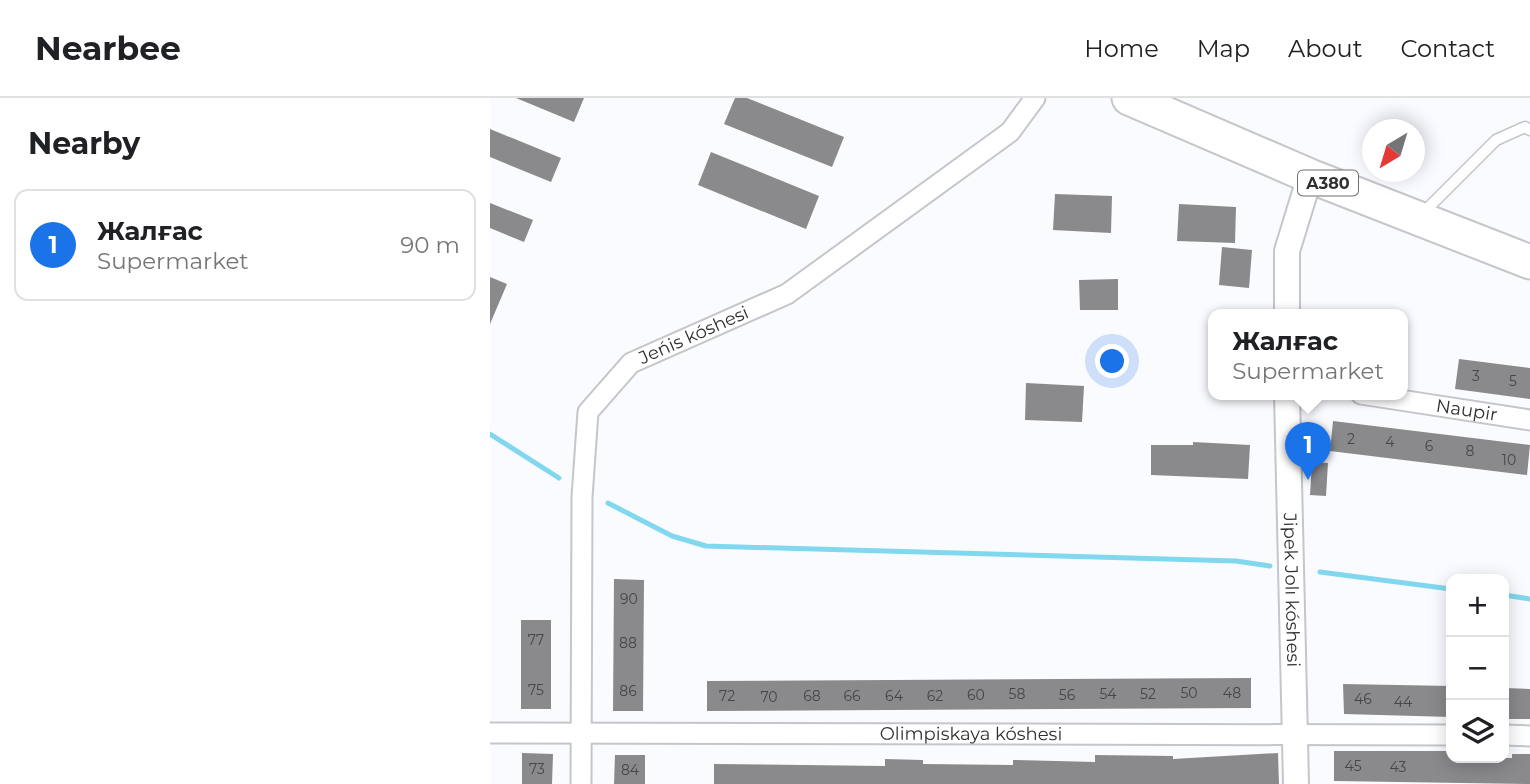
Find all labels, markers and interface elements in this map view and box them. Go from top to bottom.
text: Nearbee [35,28,181,68]
text: Home [1084,34,1159,63]
text: Map [1197,34,1250,63]
text: About [1288,34,1362,63]
text: Contact [1400,34,1495,63]
north arrow [1362,119,1425,182]
text: Nearby [28,125,140,162]
road number: A380 [1298,170,1358,195]
text: Жалғас [97,215,203,247]
text: 1 [48,231,58,259]
text: 90 m [400,231,460,259]
text: Supermarket [97,247,249,275]
street label: Jeńis kóshesi [635,301,752,370]
popup [1208,309,1408,400]
text: Жалғас [1232,325,1338,357]
your location [1095,344,1129,378]
text: Supermarket [1232,357,1384,385]
house number: 3 [1472,367,1480,385]
house number: 5 [1509,372,1517,390]
street label: Naupir [1435,395,1499,426]
pin: 1 [1285,422,1331,480]
house number: 2 [1347,430,1355,448]
house number: 4 [1385,433,1395,451]
house number: 6 [1425,437,1434,455]
house number: 8 [1466,442,1475,460]
house number: 10 [1502,451,1516,469]
street label: Jipek Jolı kóshesi [1279,512,1304,667]
map controls [1446,574,1509,763]
button: + [1446,574,1509,637]
house number: 90 [620,590,638,608]
house number: 77 [528,631,544,649]
house number: 88 [619,634,637,652]
button: − [1446,637,1509,700]
house number: 75 [528,681,544,699]
house number: 86 [619,682,637,700]
house number: 50 [1180,684,1198,702]
house number: 48 [1223,684,1241,702]
house number: 58 [1009,685,1025,703]
house number: 54 [1099,685,1117,703]
house number: 52 [1140,685,1156,703]
house number: 60 [967,686,985,704]
house number: 56 [1059,686,1076,704]
house number: 72 [719,687,735,705]
house number: 68 [803,687,821,705]
house number: 66 [843,687,861,705]
house number: 64 [885,687,904,705]
house number: 62 [927,687,943,705]
house number: 70 [760,688,778,706]
house number: 46 [1354,690,1372,708]
house number: 44 [1394,693,1413,711]
button: layers [1446,700,1509,763]
street label: Olimpiskaya kóshesi [880,723,1062,745]
house number: 45 [1344,757,1362,775]
house number: 43 [1390,758,1407,776]
house number: 73 [529,760,545,778]
house number: 84 [621,761,640,779]

